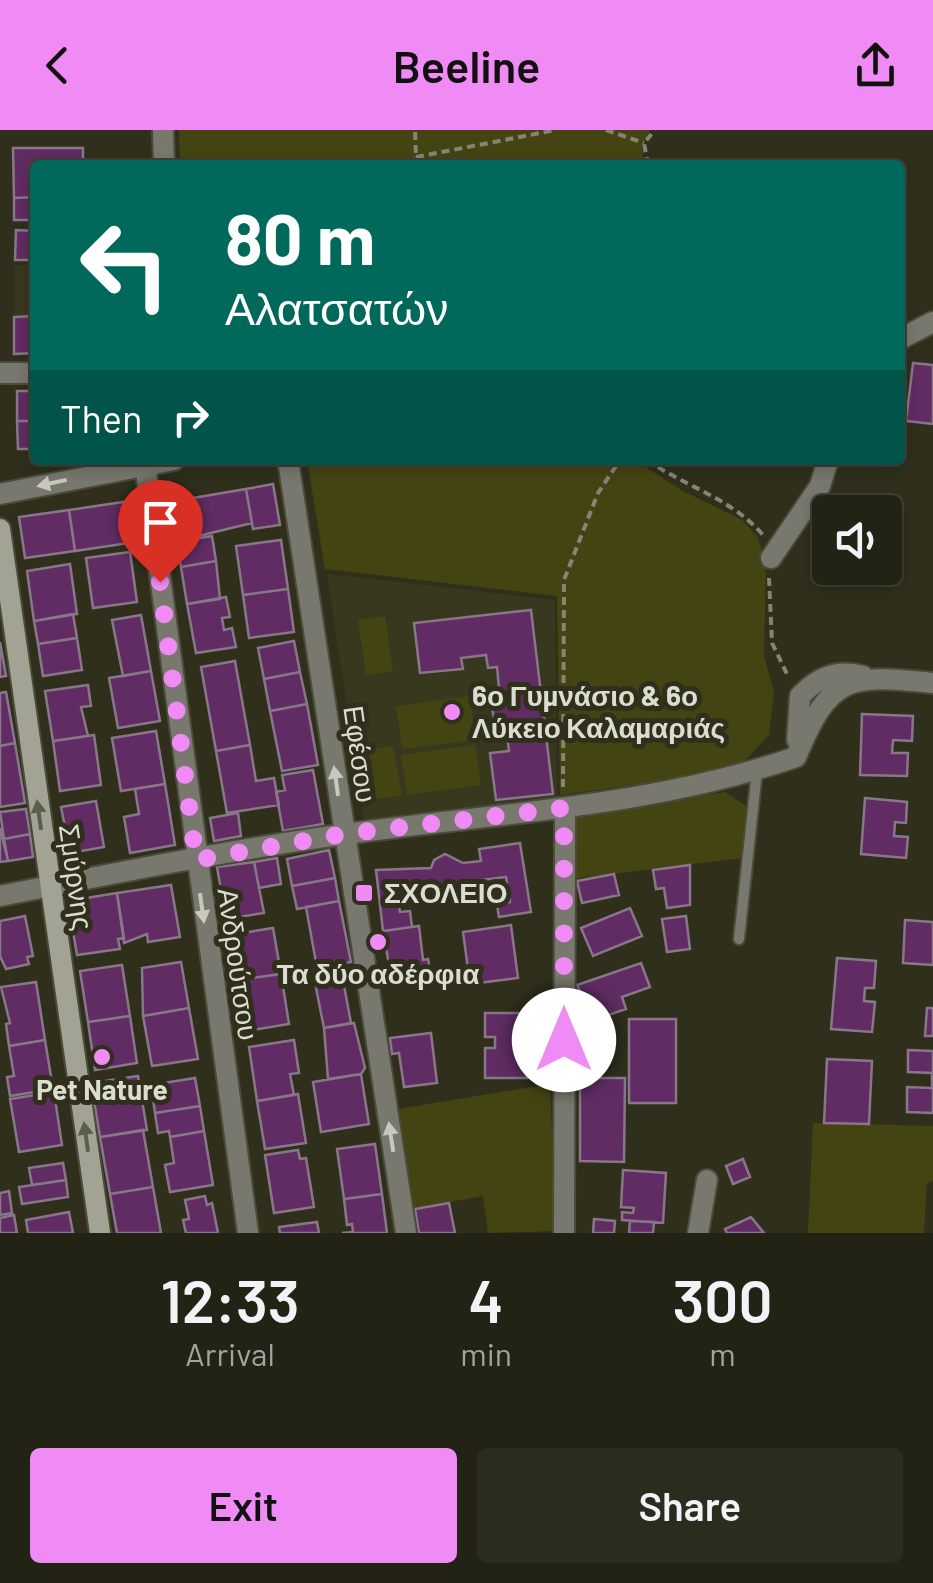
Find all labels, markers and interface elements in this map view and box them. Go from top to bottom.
icon: back [30,38,85,93]
text: Beeline [393,38,540,92]
icon: share [848,38,903,93]
text: 80 m [225,195,375,279]
icon: left [60,200,190,330]
text: Αλατσατών [225,280,449,334]
icon: right [163,390,218,445]
text: Then [60,395,143,441]
one-way arrow [36,476,67,492]
pin [118,480,203,583]
icon: arrive [133,495,188,550]
map controls [812,495,902,585]
button: sound [812,495,902,585]
place label: 6ο Γυμνάσιο & 6ο Λύκειο Καλαμαριάς [472,678,725,744]
marker: 6ο Γυμνάσιο & 6ο Λύκειο Καλαμαριάς [441,701,463,723]
street label: Εφέσου [337,703,385,804]
one-way arrow [328,765,344,796]
one-way arrow [31,799,47,830]
street label: Σμύρνης [53,822,101,932]
place label: ΣΧΟΛΕΙΟ [384,875,507,909]
marker: ΣΧΟΛΕΙΟ [353,882,375,904]
street label: Ανδρούτσου [211,886,266,1042]
one-way arrow [195,892,211,924]
marker: Τα δύο αδέρφια [367,931,389,953]
place label: Τα δύο αδέρφια [277,956,480,990]
position arrow [512,988,616,1092]
marker: Pet Nature [91,1046,113,1068]
place label: Pet Nature [36,1072,168,1106]
one-way arrow [77,1120,93,1152]
one-way arrow [383,1120,398,1152]
text: 12:33 [160,1263,300,1335]
text: 4 [469,1263,504,1335]
text: 300 [673,1263,773,1335]
text: Arrival [185,1334,275,1372]
text: min [460,1334,512,1372]
text: m [709,1334,736,1372]
button: Exit [30,1448,457,1563]
button: Share [477,1448,903,1563]

